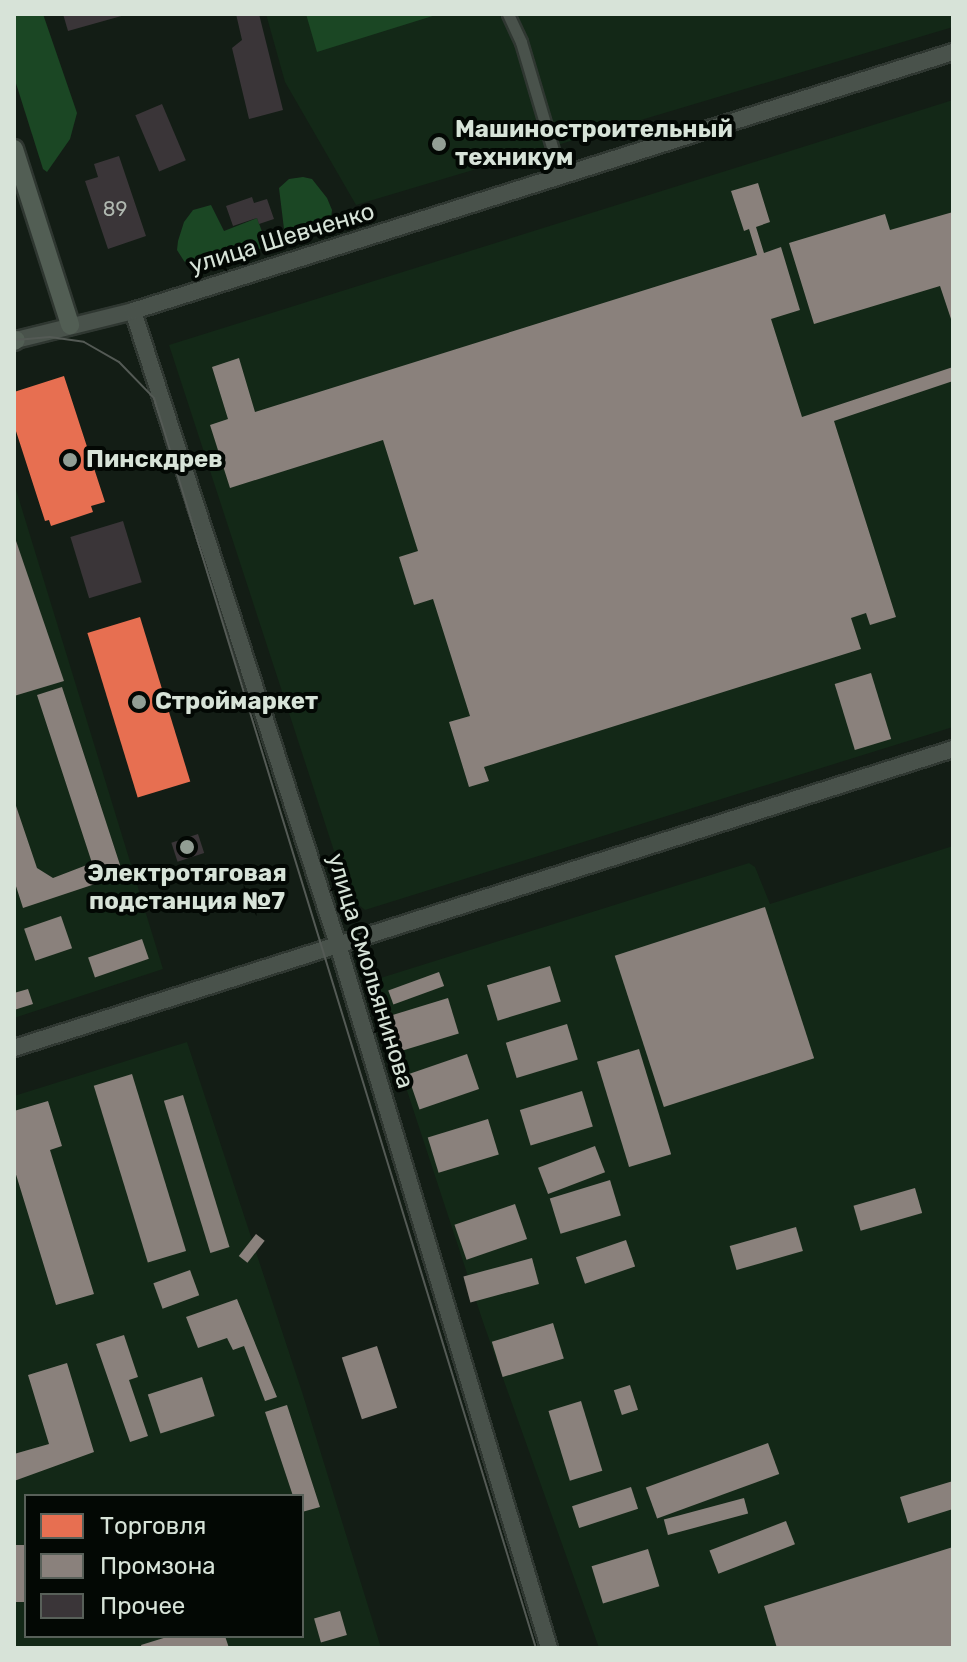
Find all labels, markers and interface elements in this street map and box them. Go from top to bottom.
place label: Машиностроительный техникум [455,116,733,172]
marker: Машиностроительный техникум [430,135,448,153]
house number: 89 [103,197,127,221]
street label: улица Шевченко [186,197,378,281]
place label: Пинскдрев [86,446,223,474]
marker: Пинскдрев [61,451,79,469]
place label: Строймаркет [155,688,318,716]
marker: Строймаркет [130,693,148,711]
marker: Электротяговая подстанция №7 [178,838,196,856]
street label: улица Смольянинова [321,850,419,1092]
place label: Электротяговая подстанция №7 [87,860,287,916]
legend [24,1494,304,1638]
text: Торговля [100,1512,206,1540]
text: Промзона [100,1552,216,1580]
text: Прочее [100,1592,185,1620]

